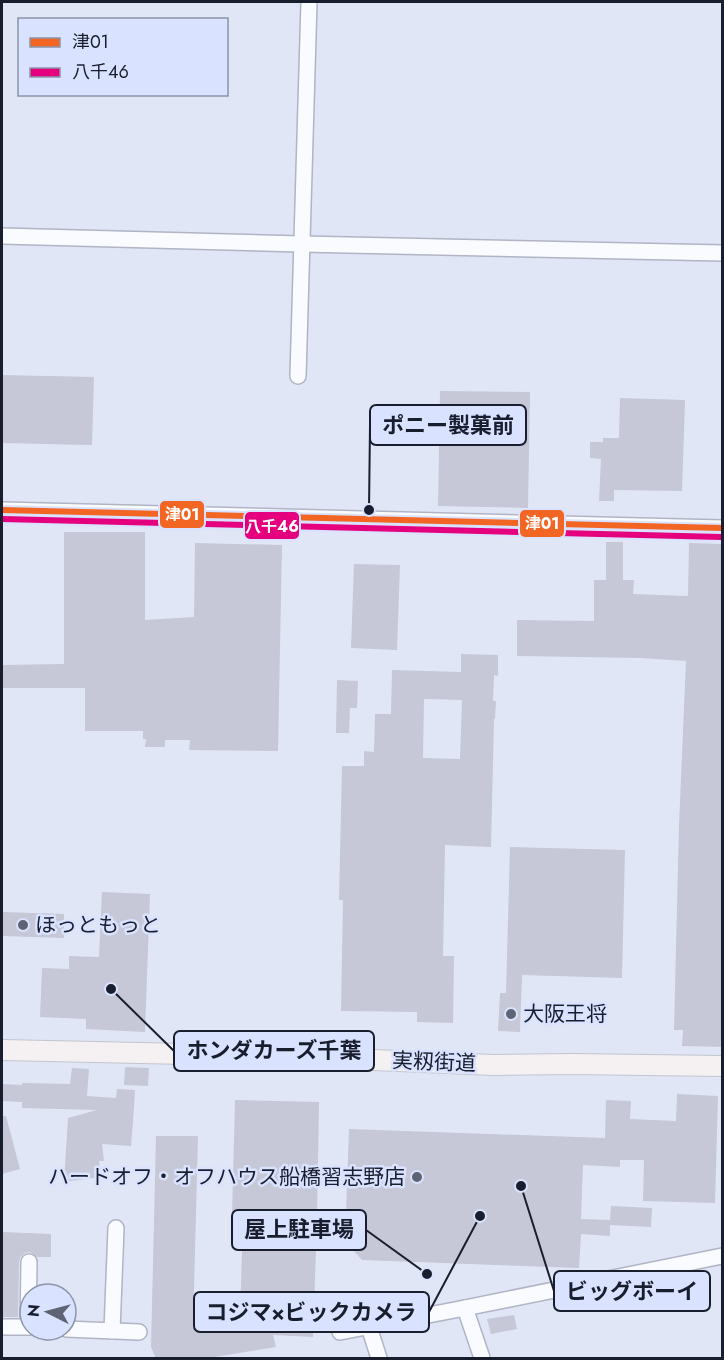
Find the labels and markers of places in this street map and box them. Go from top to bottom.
callout: ポニー製菓前 [370,405,526,445]
place label: ほっともっと [35,910,161,940]
marker: ほっともっと [16,918,30,932]
place label: 大阪王将 [523,999,607,1029]
marker: 大阪王将 [504,1007,518,1021]
callout: ホンダカーズ千葉 [174,1031,374,1071]
place label: ハードオフ・オフハウス船橋習志野店 [48,1162,405,1192]
marker: ハードオフ・オフハウス船橋習志野店 [410,1170,424,1184]
callout: 屋上駐車場 [232,1210,366,1250]
callout: ビッグボーイ [554,1271,710,1311]
callout: コジマ×ビックカメラ [194,1292,429,1332]

